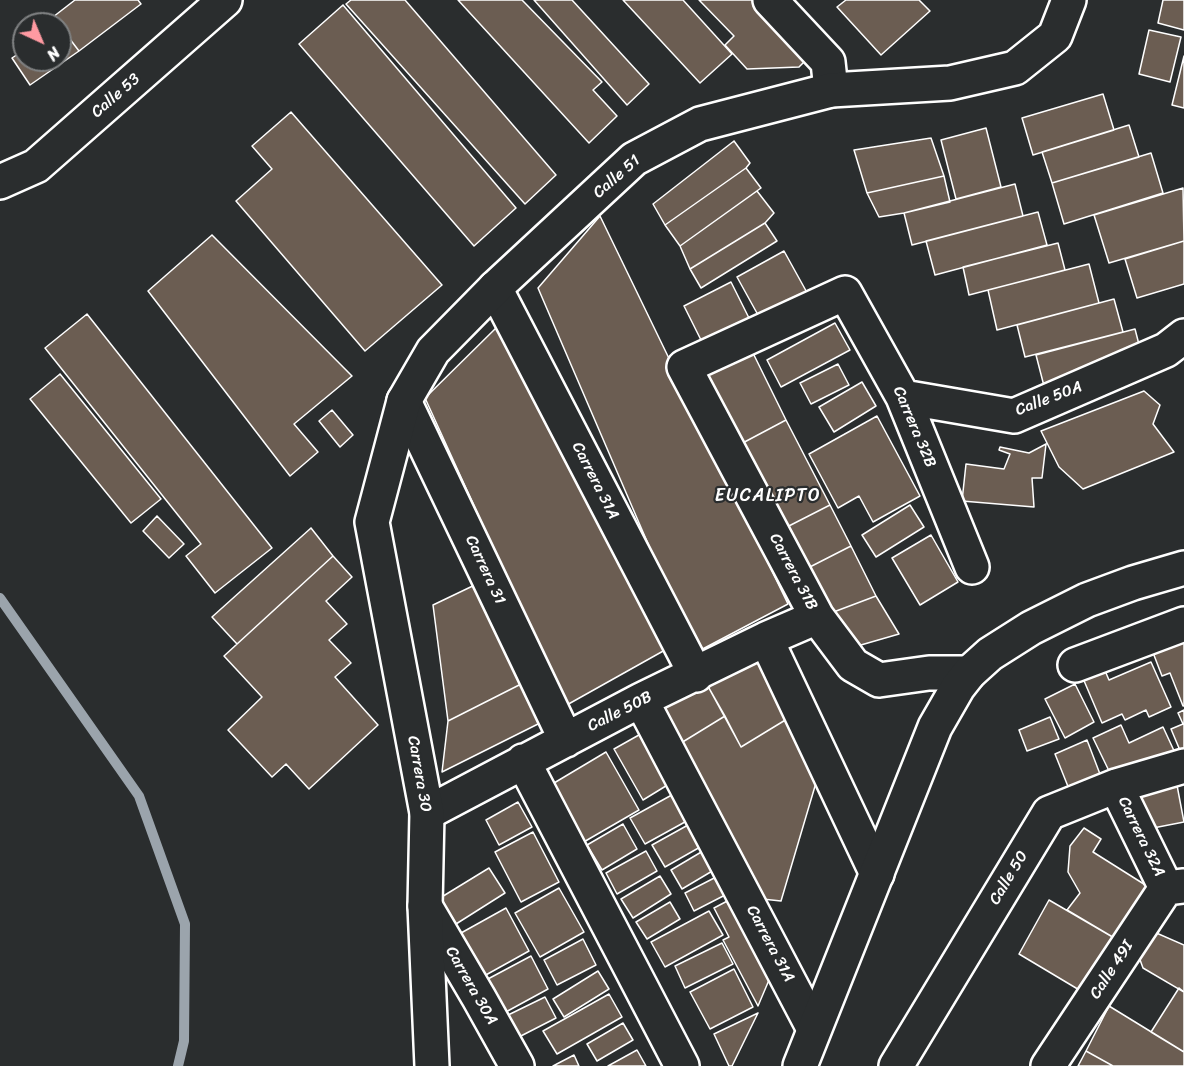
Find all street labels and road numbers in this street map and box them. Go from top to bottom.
street label: Calle 53 [88,70,144,122]
street label: Calle 51 [590,151,644,203]
street label: Calle 50A [1013,378,1085,420]
street label: Carrera 32B [888,384,940,470]
street label: Carrera 31A [567,439,623,523]
street label: Carrera 31B [765,530,821,614]
street label: Carrera 31 [461,533,509,607]
street label: Calle 50B [585,688,655,736]
street label: Carrera 30 [403,734,435,814]
street label: Carrera 32A [1113,794,1169,880]
street label: Calle 50 [985,848,1033,908]
street label: Carrera 31A [742,902,798,986]
street label: Calle 49I [1086,937,1138,1003]
street label: Carrera 30A [441,943,501,1029]

